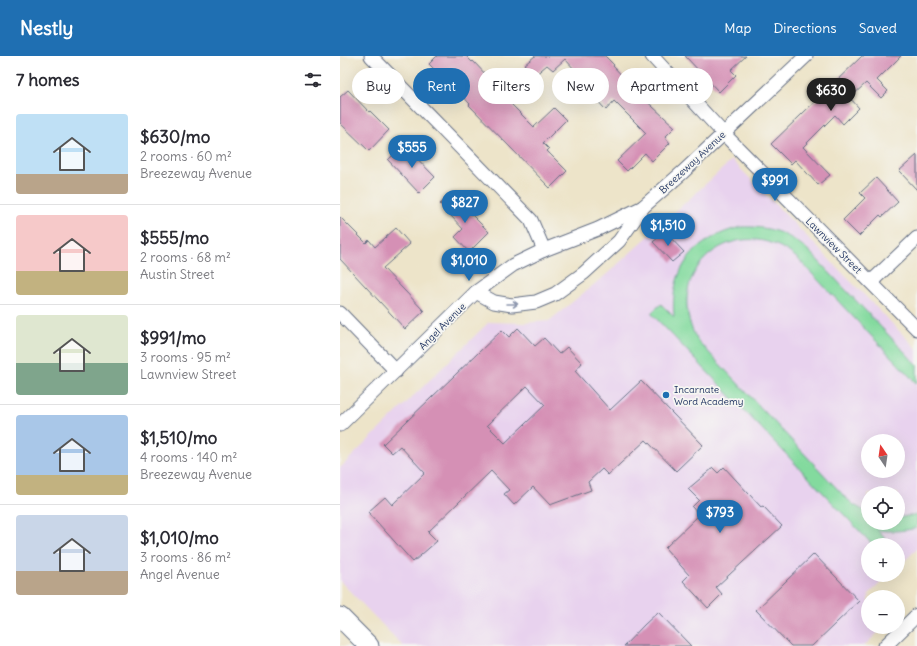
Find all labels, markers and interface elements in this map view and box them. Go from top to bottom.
text: Nestly [20,16,73,40]
text: Map [724,19,751,37]
text: Directions [773,19,837,37]
text: Saved [859,19,897,37]
chip: Buy [352,68,405,104]
chip: Rent [413,68,470,104]
chip: Filters [478,68,544,104]
chip: New [552,68,609,104]
chip: Apartment [617,68,713,104]
text: 7 homes [16,69,80,91]
icon: filters [302,69,324,91]
pin: $630 [807,78,855,112]
text: $630 [816,82,846,99]
text: $630/mo [140,126,210,148]
street label: Breezeway Avenue [656,128,728,197]
icon: home [48,130,96,178]
pin: $555 [388,135,436,169]
text: $555 [397,139,427,156]
text: 2 rooms · 60 m² [140,148,232,165]
text: Breezeway Avenue [140,165,252,182]
pin: $991 [751,168,799,202]
text: $991 [761,172,789,189]
pin: $827 [441,190,489,224]
text: $827 [451,194,479,211]
pin: $1,510 [635,213,701,247]
street label: Lawnview Street [803,215,865,277]
text: $1,510 [650,217,686,234]
text: $555/mo [140,227,209,249]
icon: home [48,231,96,279]
pin: $1,010 [436,248,502,282]
text: 2 rooms · 68 m² [140,249,231,266]
text: $1,010 [450,252,488,269]
text: Austin Street [140,266,214,283]
street label: Angel Avenue [416,300,469,353]
one-way arrow [505,300,518,308]
text: $991/mo [140,327,206,349]
icon: home [48,331,96,379]
text: 3 rooms · 95 m² [140,349,231,366]
text: Lawnview Street [140,366,236,383]
place label: Incarnate Word Academy [674,383,743,408]
marker: Incarnate Word Academy [661,390,671,400]
text: $1,510/mo [140,427,217,449]
icon: home [48,431,96,479]
north arrow [861,434,905,478]
map controls [861,434,905,634]
text: 4 rooms · 140 m² [140,449,237,466]
text: Breezeway Avenue [140,466,252,483]
button: locate [861,486,905,530]
pin: $793 [696,500,744,534]
text: $793 [706,504,734,521]
text: $1,010/mo [140,527,219,549]
icon: home [48,531,96,579]
button: + [861,538,905,582]
text: 3 rooms · 86 m² [140,549,231,566]
text: Angel Avenue [140,566,220,583]
button: − [861,590,905,634]

